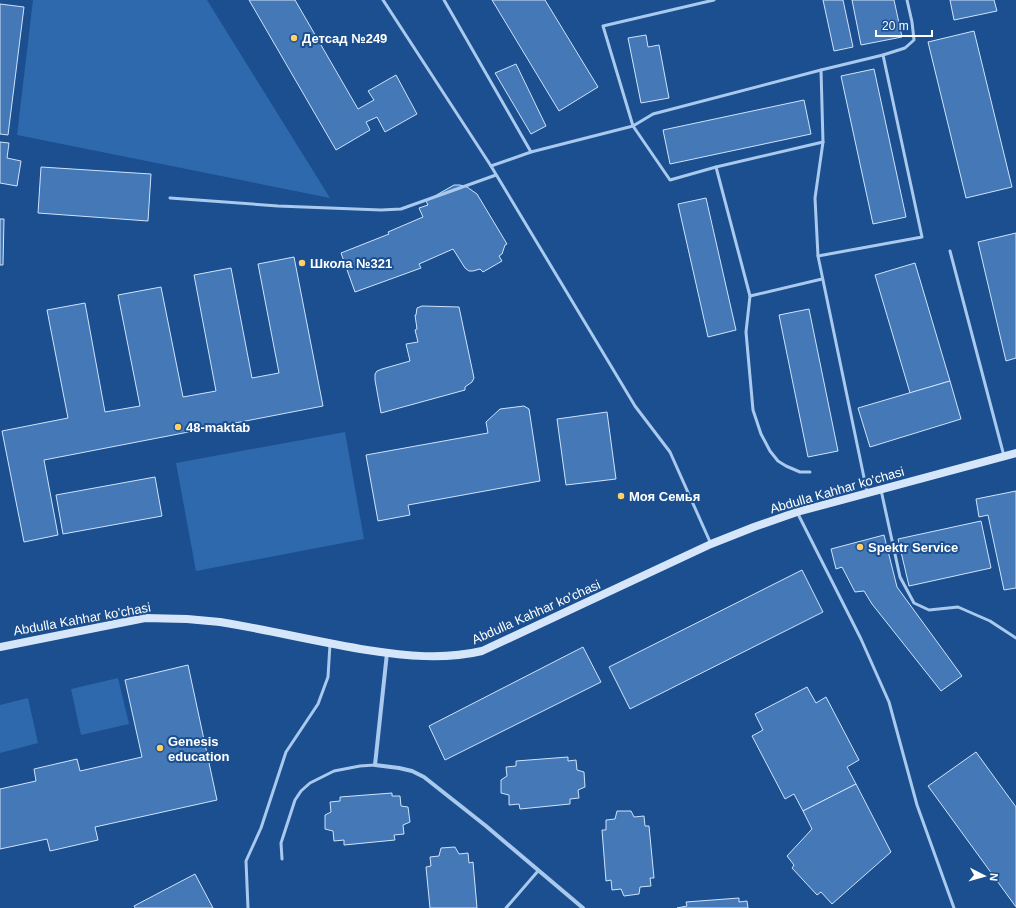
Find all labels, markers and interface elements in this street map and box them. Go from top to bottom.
scale bar [876,12,932,38]
text: 20 m [882,19,909,33]
place label: Детсад №249 [302,31,387,46]
marker: Детсад №249 [289,33,299,43]
place label: Школа №321 [310,256,392,271]
marker: Школа №321 [297,258,307,268]
place label: 48-maktab [186,420,250,435]
marker: 48-maktab [173,422,183,432]
street label: Abdulla Kahhar ko'chasi [768,464,906,516]
place label: Моя Семья [629,489,700,504]
marker: Моя Семья [616,491,626,501]
place label: Spektr Service [868,540,958,555]
marker: Spektr Service [855,542,865,552]
street label: Abdulla Kahhar ko'chasi [469,577,603,647]
street label: Abdulla Kahhar ko'chasi [12,600,152,638]
place label: Genesis education [168,734,229,764]
marker: Genesis education [155,743,165,753]
north arrow [964,856,1004,896]
text: N [988,872,1000,882]

